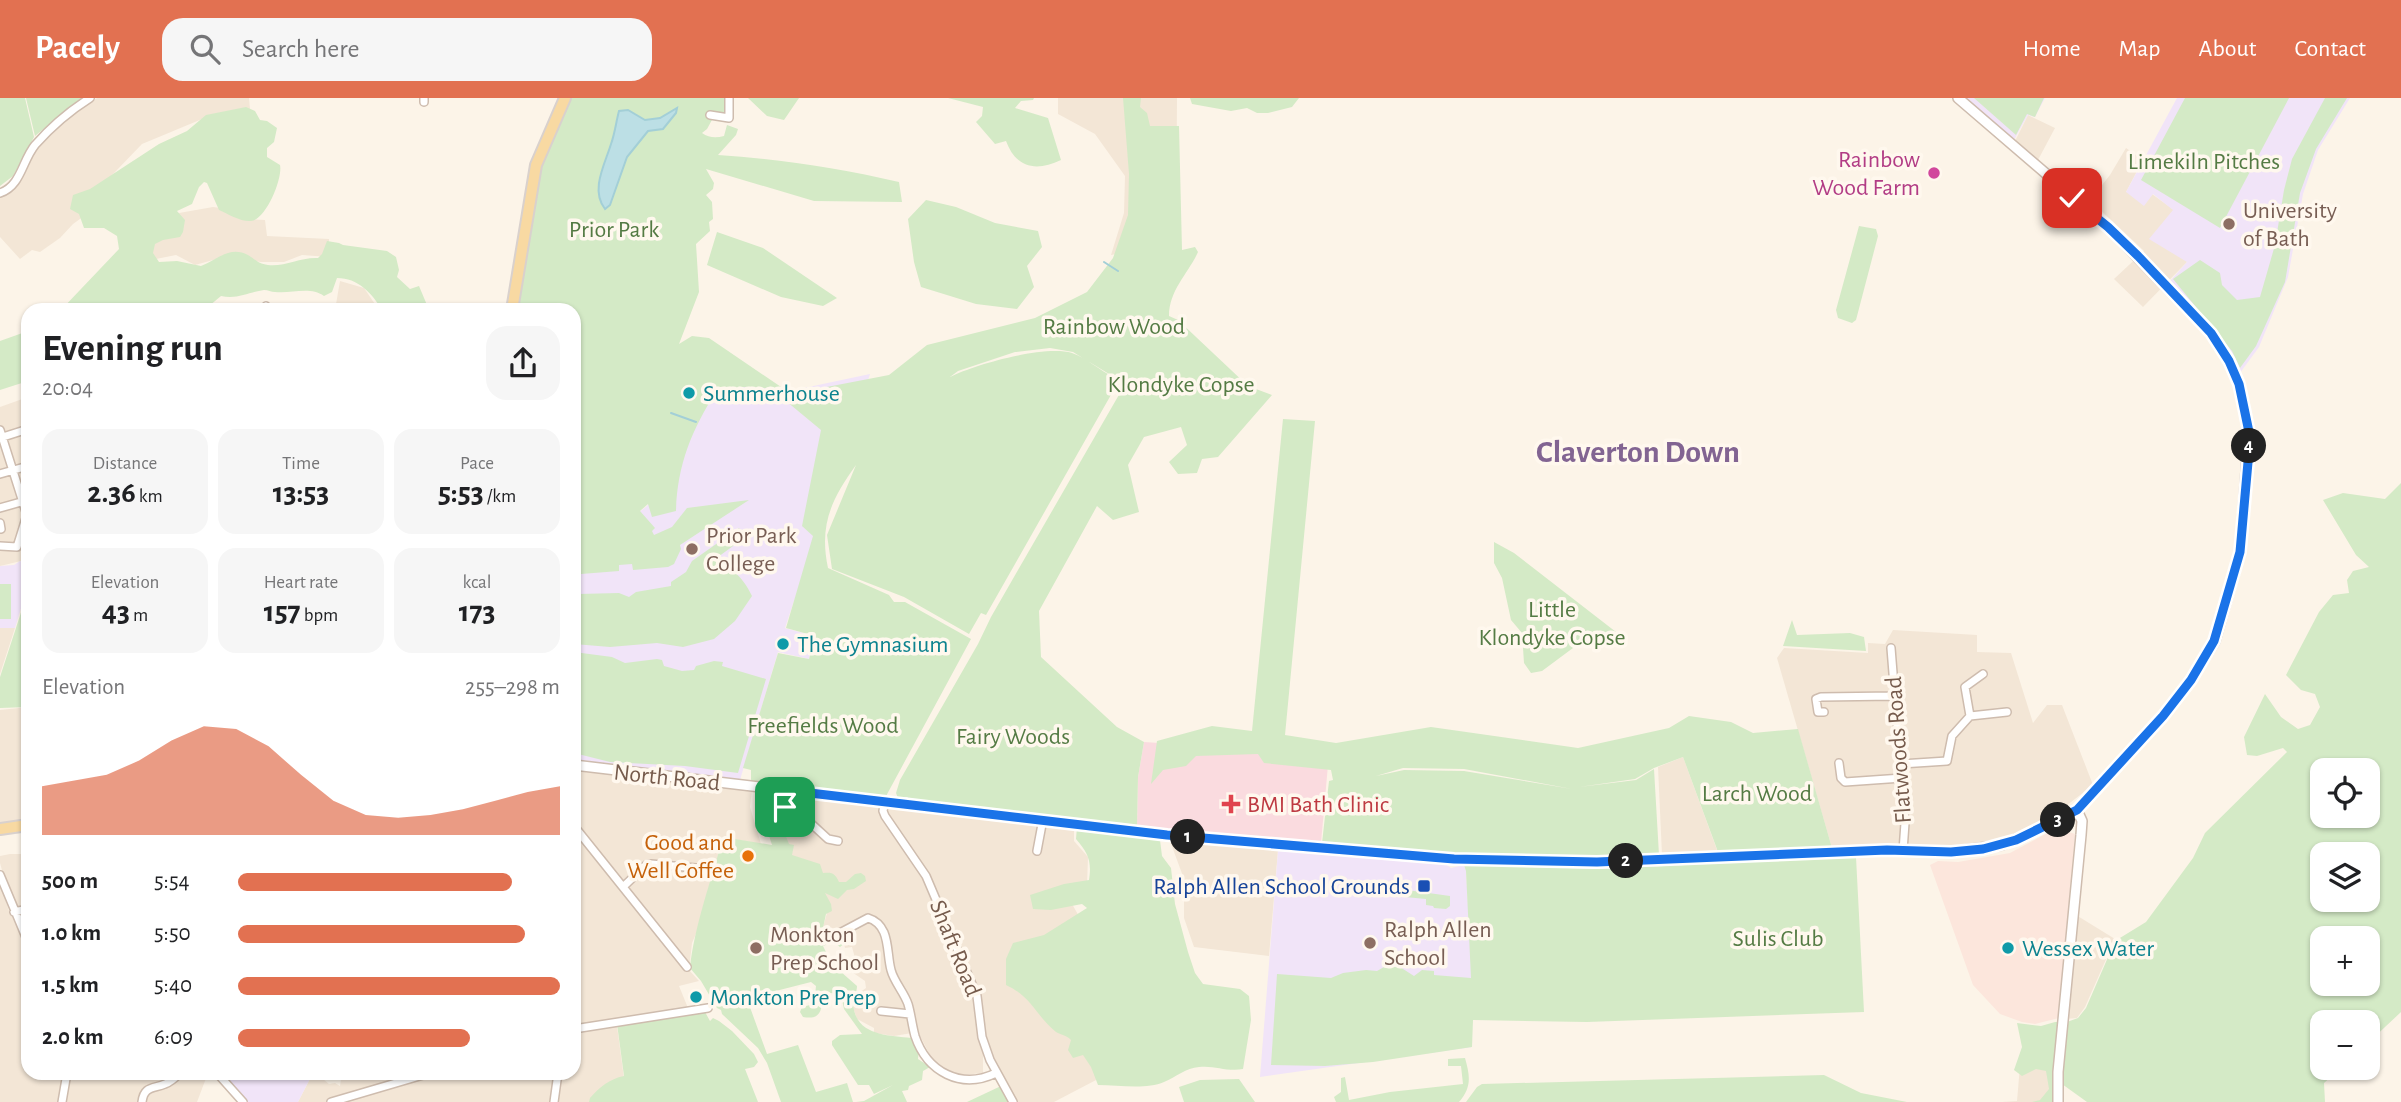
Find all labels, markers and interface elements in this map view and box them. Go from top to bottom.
search box [162,18,652,81]
icon: search [186,30,224,68]
text: Pacely [35,32,120,65]
text: Search here [242,36,360,62]
text: Home [2023,37,2081,61]
text: Map [2119,37,2161,61]
text: About [2199,37,2256,61]
text: Contact [2294,37,2366,61]
place label: Rainbow Wood Farm [1812,148,1920,200]
park label: Limekiln Pitches [2128,150,2280,174]
marker: Rainbow Wood Farm [1926,165,1942,181]
pin [2042,168,2102,228]
icon: check [2053,179,2091,217]
place label: University of Bath [2243,199,2337,251]
marker: University of Bath [2221,216,2237,232]
park label: Prior Park [569,218,659,242]
park label: Rainbow Wood [1043,315,1185,339]
button: share [486,326,560,400]
text: Evening run [42,330,223,368]
park label: Klondyke Copse [1107,373,1255,397]
text: 20:04 [42,377,93,400]
place label: Summerhouse [703,382,840,406]
marker: Summerhouse [681,385,697,401]
pin: 4 [2232,428,2266,464]
district label: Claverton Down [1536,436,1740,468]
text: 4 [2244,436,2253,455]
text: Distance [93,454,157,473]
text: Time [282,454,320,473]
text: Pace [460,454,494,473]
text: 2.36 [87,478,136,508]
text: 13:53 [273,478,329,508]
text: 5:53 [438,478,484,508]
text: km [136,487,163,506]
text: /km [484,487,516,506]
place label: Prior Park College [706,524,796,576]
marker: Prior Park College [684,541,700,557]
text: Elevation [91,573,159,592]
text: Heart rate [264,573,338,592]
text: kcal [463,573,491,592]
text: 43 [102,597,130,627]
text: 157 [264,597,301,627]
text: 173 [459,597,495,627]
park label: Little Klondyke Copse [1478,598,1626,650]
text: m [130,606,148,625]
text: bpm [301,606,338,625]
place label: The Gymnasium [797,633,949,657]
marker: The Gymnasium [775,636,791,652]
text: Elevation [42,676,125,699]
text: 255–298 m [465,676,560,699]
street label: Flatwoods Road [1882,676,1916,824]
park label: Freefields Wood [747,714,899,738]
park label: Fairy Woods [956,725,1070,749]
map controls [2310,758,2380,1080]
button: locate [2310,758,2380,828]
street label: North Road [612,760,721,796]
pin [755,777,815,837]
park label: Larch Wood [1702,782,1812,806]
icon: arrive [766,788,804,826]
place label: BMI Bath Clinic [1247,793,1389,817]
marker: BMI Bath Clinic [1221,794,1241,814]
pin: 3 [2040,802,2076,838]
text: 3 [2053,810,2062,829]
pin: 1 [1170,820,1206,854]
text: 1 [1184,827,1191,846]
place label: Good and Well Coffee [627,831,734,883]
button: layers [2310,842,2380,912]
pin: 2 [1608,844,1644,878]
marker: Good and Well Coffee [740,848,756,864]
text: 2 [1621,851,1630,870]
text: 500 m [42,870,98,893]
text: 5:54 [154,870,190,893]
place label: Ralph Allen School Grounds [1153,875,1410,899]
marker: Ralph Allen School Grounds [1416,878,1432,894]
street label: Shaft Road [925,897,985,1000]
place label: Ralph Allen School [1384,918,1492,970]
text: 1.0 km [42,922,101,945]
text: 5:50 [154,922,191,945]
place label: Monkton Prep School [770,923,879,975]
button: + [2310,926,2380,996]
park label: Sulis Club [1732,927,1824,951]
marker: Ralph Allen School [1362,935,1378,951]
place label: Wessex Water [2022,937,2154,961]
marker: Monkton Prep School [748,940,764,956]
marker: Wessex Water [2000,940,2016,956]
text: 1.5 km [42,974,99,997]
text: 5:40 [154,974,192,997]
place label: Monkton Pre Prep [710,986,877,1010]
marker: Monkton Pre Prep [688,989,704,1005]
button: − [2310,1010,2380,1080]
text: 2.0 km [42,1026,104,1049]
text: 6:09 [154,1026,193,1049]

